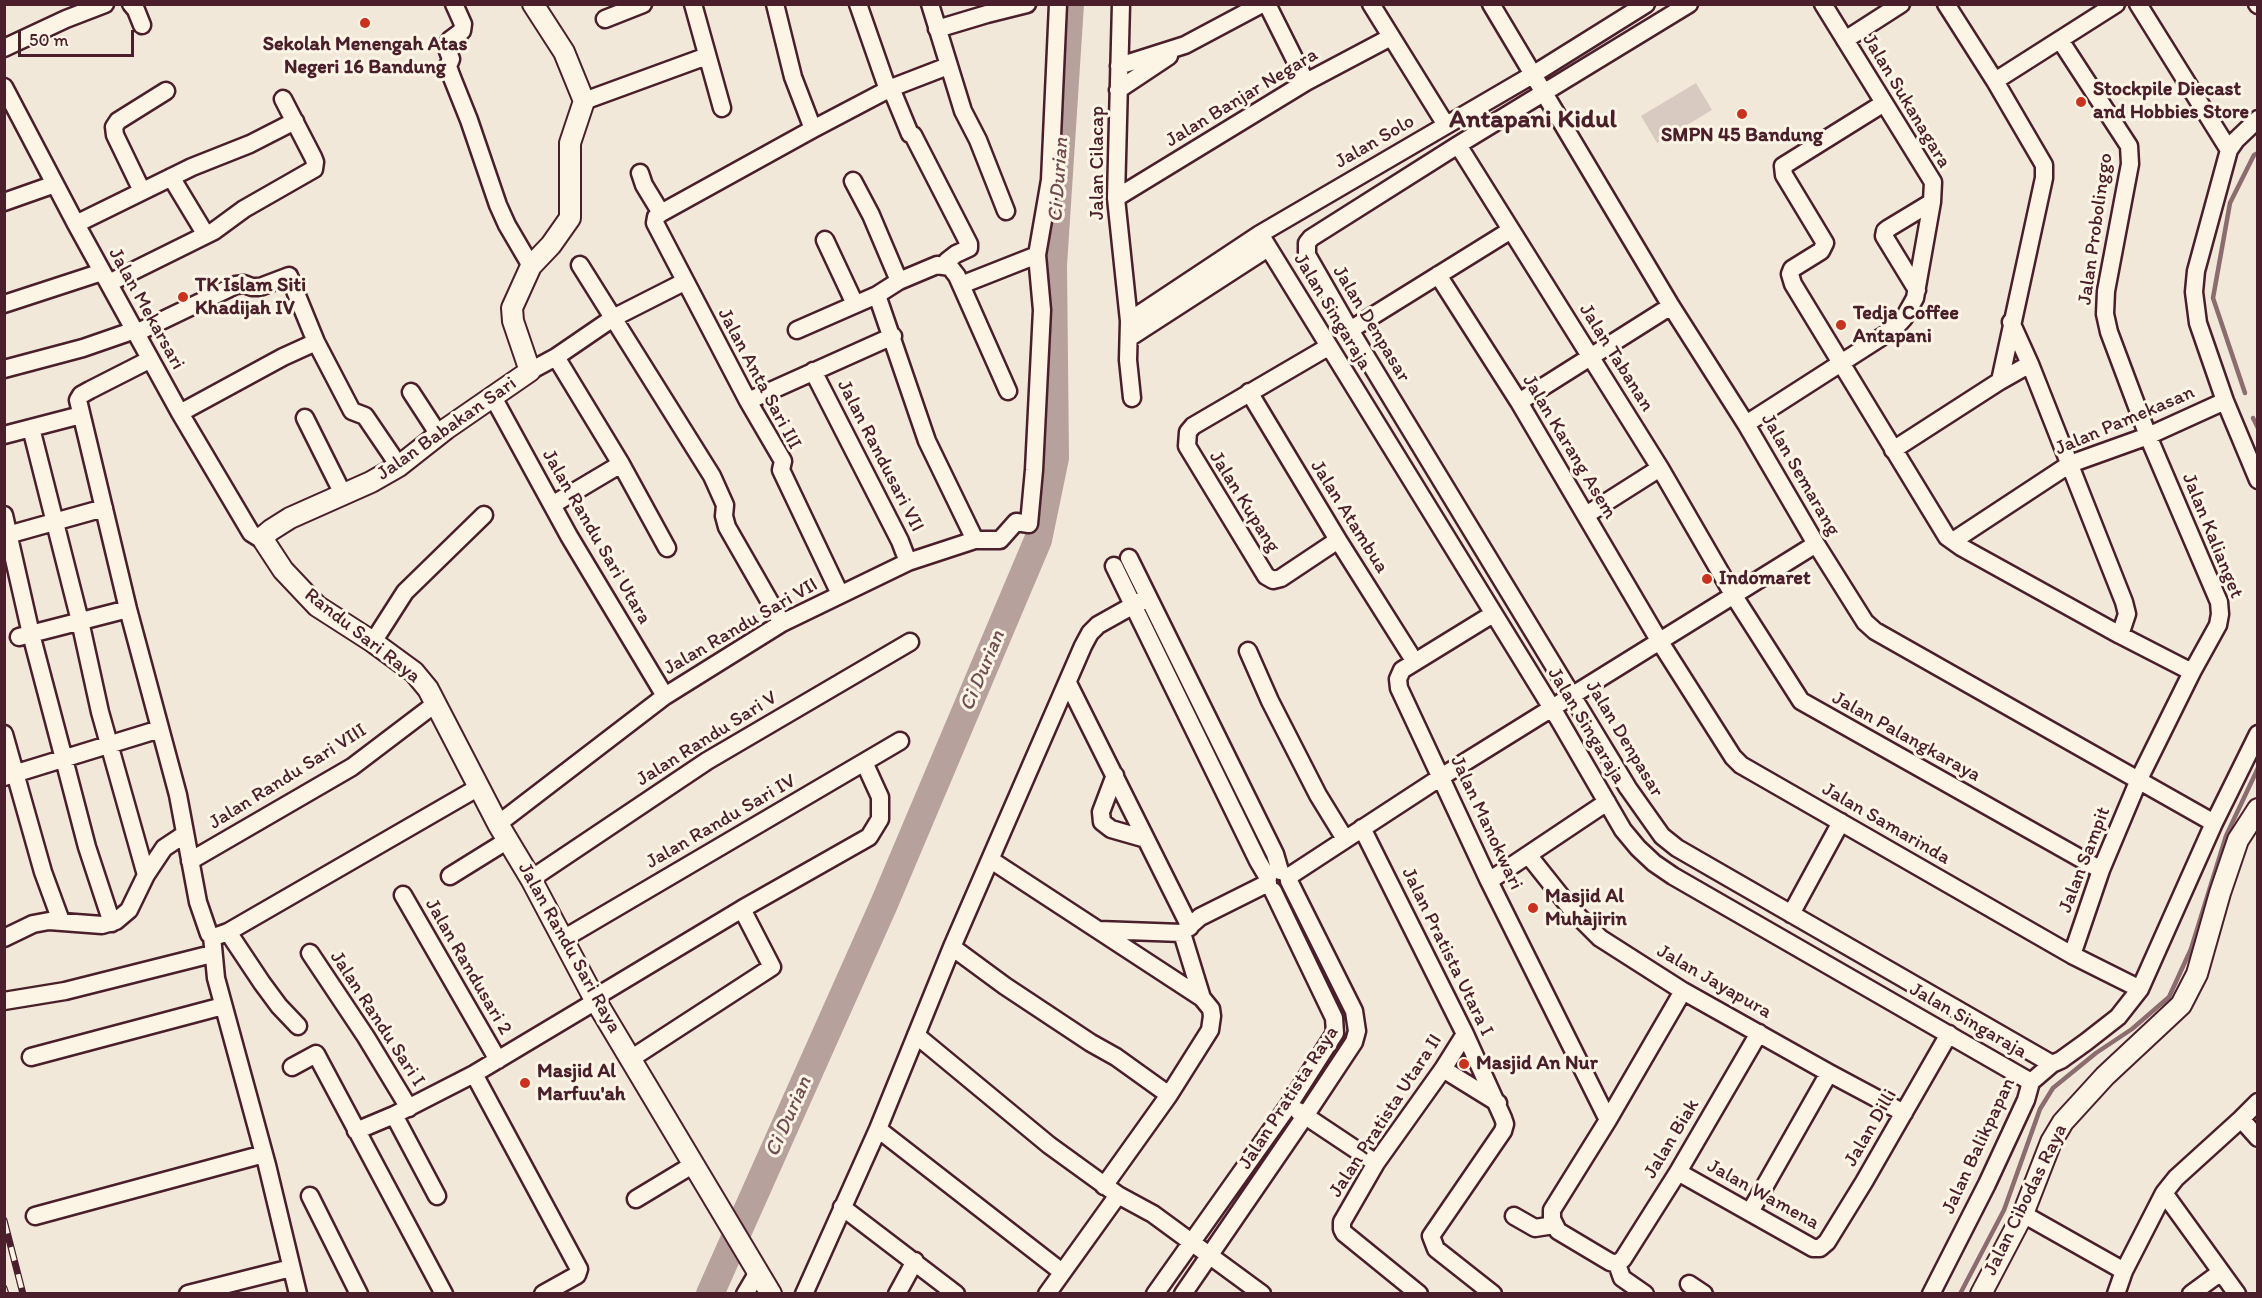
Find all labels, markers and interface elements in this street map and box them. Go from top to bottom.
marker: Sekolah Menengah Atas Negeri 16 Bandung [358,16,372,30]
scale bar [21,18,136,56]
text: 50 m [29,29,69,51]
street label: Jalan Sukanagara [1856,30,1956,172]
place label: Sekolah Menengah Atas Negeri 16 Bandung [263,33,467,80]
street label: Jalan Banjar Negara [1162,43,1322,153]
place label: Stockpile Diecast and Hobbies Store [2093,78,2249,125]
marker: Stockpile Diecast and Hobbies Store [2074,95,2088,109]
district label: Antapani Kidul [1449,104,1617,136]
street label: Jalan Cilacap [1086,106,1110,220]
marker: SMPN 45 Bandung [1735,107,1749,121]
street label: Jalan Solo [1331,110,1419,174]
place label: SMPN 45 Bandung [1661,124,1823,148]
water label: Ci Durian [1043,137,1075,223]
street label: Jalan Probolinggo [2073,151,2119,307]
street label: Jalan Mekarsari [103,244,189,374]
street label: Jalan Singaraja [1288,249,1376,375]
street label: Jalan Denpasar [1327,261,1415,387]
place label: TK Islam Siti Khadijah IV [195,274,306,321]
marker: TK Islam Siti Khadijah IV [176,290,190,304]
street label: Jalan Tabanan [1573,300,1659,416]
place label: Tedja Coffee Antapani [1853,302,1959,349]
street label: Jalan Anta Sari III [712,304,806,454]
marker: Tedja Coffee Antapani [1834,318,1848,332]
street label: Jalan Karang Asem [1516,370,1622,524]
street label: Jalan Babakan Sari [372,372,522,486]
street label: Jalan Randusari VII [831,376,929,536]
street label: Jalan Pamekasan [2052,381,2198,461]
street label: Jalan Semarang [1755,410,1845,540]
street label: Jalan Randu Sari Utara [536,445,656,629]
street label: Jalan Kupang [1203,447,1285,557]
street label: Jalan Atambua [1305,456,1393,578]
street label: Jalan Kalianget [2176,470,2248,602]
place label: Indomaret [1719,567,1810,591]
marker: Indomaret [1700,572,1714,586]
street label: Jalan Randu Sari VII [660,573,822,681]
street label: Randu Sari Raya [299,583,425,689]
water label: Ci Durian [955,627,1011,715]
street label: Jalan Singaraja [1542,663,1630,789]
street label: Jalan Denpasar [1580,676,1668,802]
street label: Jalan Randu Sari V [632,686,782,792]
street label: Jalan Palangkaraya [1828,686,1984,788]
street label: Jalan Randu Sari VIII [205,719,371,835]
street label: Jalan Manokwari [1444,752,1528,894]
street label: Jalan Randu Sari IV [642,769,800,875]
street label: Jalan Samarinda [1818,778,1954,870]
street label: Jalan Sampit [2054,804,2116,916]
street label: Jalan Randu Sari Raya [512,859,626,1037]
street label: Jalan Pratista Utara I [1396,864,1498,1040]
place label: Masjid Al Muhajirin [1545,885,1627,932]
street label: Jalan Randusari 2 [419,895,517,1039]
marker: Masjid Al Muhajirin [1526,901,1540,915]
street label: Jalan Jayapura [1652,939,1776,1025]
street label: Jalan Randu Sari I [324,947,430,1091]
street label: Jalan Singaraja [1905,978,2031,1064]
street label: Jalan Pratista Raya [1234,1022,1344,1174]
street label: Jalan Pratista Utara II [1324,1030,1448,1202]
place label: Masjid An Nur [1476,1052,1598,1076]
marker: Masjid An Nur [1457,1057,1471,1071]
place label: Masjid Al Marfuu'ah [537,1060,625,1107]
water label: Ci Durian [760,1073,818,1161]
street label: Jalan Balikpapan [1937,1074,2021,1218]
marker: Masjid Al Marfuu'ah [518,1076,532,1090]
street label: Jalan Dilli [1839,1085,1903,1171]
street label: Jalan Biak [1639,1095,1705,1183]
street label: Jalan Cibodas Raya [1979,1121,2073,1279]
street label: Jalan Wamena [1703,1154,1823,1236]

